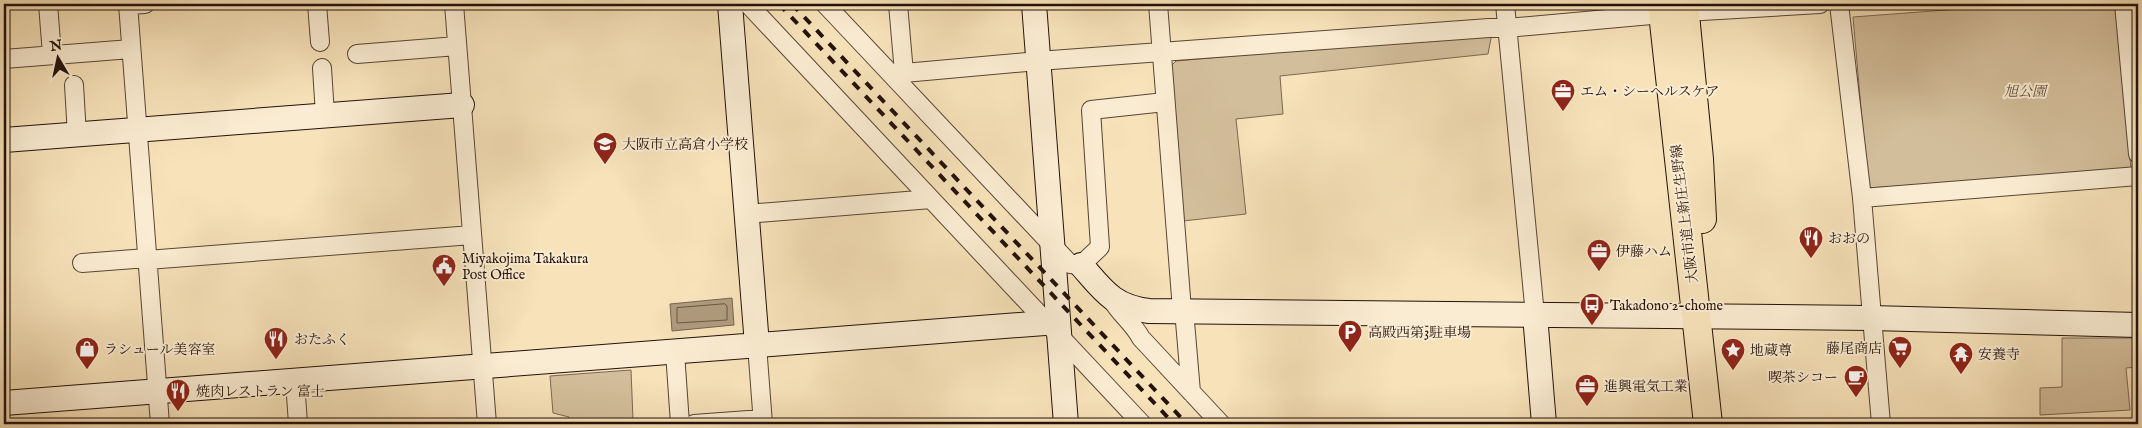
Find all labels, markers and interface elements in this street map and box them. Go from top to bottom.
north arrow [32,32,82,82]
text: N [48,36,64,56]
office icon: エム・シーヘルスケア [1550,78,1576,112]
place label: エム・シーヘルスケア [1580,83,1720,101]
park label: 旭公園 [2004,83,2048,101]
school or university icon: 大阪市立高倉小学校 [592,131,618,165]
place label: 大阪市立高倉小学校 [622,136,748,154]
street label: 大阪市道上新庄生野線 [1668,143,1702,284]
restaurant icon: おおの [1798,225,1824,259]
place label: おおの [1828,230,1870,248]
office icon: 伊藤ハム [1586,238,1612,272]
place label: 伊藤ハム [1616,243,1672,261]
place label: Miyakojima Takakura Post Office [462,250,589,284]
public building icon: Miyakojima Takakura Post Office [431,253,457,287]
bus stop icon: Takadono 2-chome [1579,292,1605,326]
place label: Takadono 2-chome [1610,297,1724,315]
parking icon: 高殿西第3駐車場 [1337,319,1363,353]
place label: 高殿西第3駐車場 [1368,324,1471,342]
restaurant icon: おたふく [263,326,289,360]
place label: おたふく [294,331,350,349]
supermarket icon: 藤尾商店 [1887,335,1913,369]
shop icon: ラシュール美容室 [74,336,100,370]
place icon: 地蔵尊 [1720,337,1746,371]
place label: 藤尾商店 [1826,340,1882,358]
place label: ラシュール美容室 [104,341,215,359]
temple icon: 安養寺 [1948,341,1974,375]
place label: 地蔵尊 [1750,342,1792,360]
place label: 安養寺 [1978,346,2020,364]
cafe icon: 喫茶シコー [1843,364,1869,398]
place label: 喫茶シコー [1768,369,1838,387]
office icon: 進興電気工業 [1574,373,1600,407]
restaurant icon: 焼肉レストラン 富士 [165,378,191,412]
place label: 進興電気工業 [1604,378,1688,396]
place label: 焼肉レストラン 富士 [196,383,325,401]

